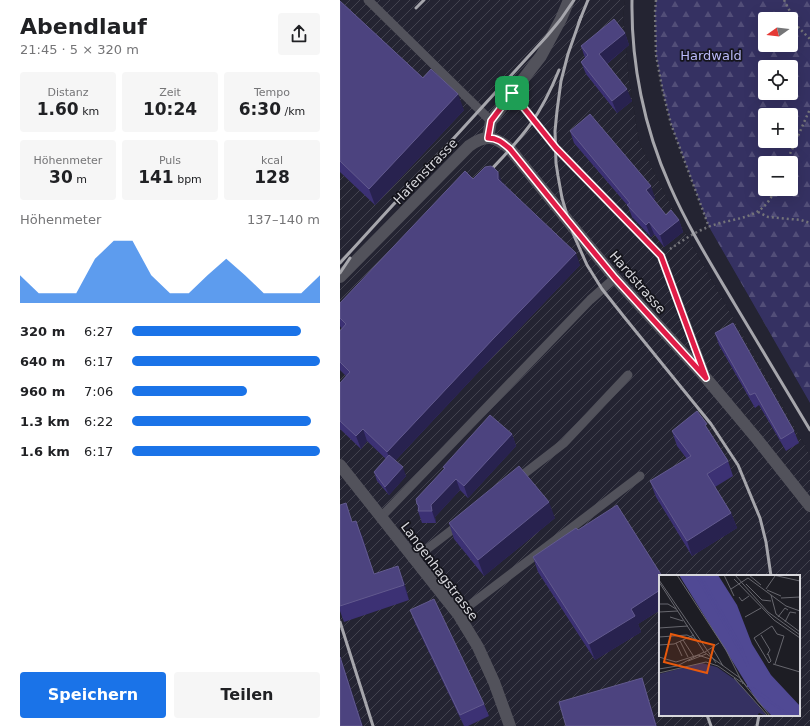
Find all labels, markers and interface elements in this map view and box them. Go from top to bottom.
north arrow [758,12,798,52]
map controls [758,12,798,196]
button: share [278,13,320,55]
text: Abendlauf [20,14,147,39]
text: 21:45 · 5 × 320 m [20,42,139,57]
park label: Hardwald [680,48,742,63]
button: locate [758,60,798,100]
pin [495,76,529,110]
icon: arrive [501,82,523,104]
text: Distanz [47,86,89,99]
text: Zeit [159,86,181,99]
text: Tempo [254,86,290,99]
text: 1.60 [37,99,79,119]
text: 10:24 [143,99,197,119]
text: 6:30 [239,99,281,119]
text: km [79,105,99,118]
text: /km [281,105,305,118]
button: + [758,108,798,148]
street label: Hafenstrasse [390,135,460,207]
text: Höhenmeter [34,154,102,167]
text: Puls [159,154,181,167]
text: kcal [261,154,283,167]
button: − [758,156,798,196]
text: 30 [49,167,73,187]
text: 141 [138,167,174,187]
text: 128 [254,167,290,187]
text: m [73,173,87,186]
text: bpm [174,173,202,186]
text: Höhenmeter [20,212,101,227]
text: 137–140 m [247,212,320,227]
street label: Hardstrasse [606,248,669,317]
text: 320 m [20,324,65,339]
text: 6:27 [84,324,113,339]
text: 640 m [20,354,65,369]
text: 6:17 [84,354,113,369]
text: 960 m [20,384,65,399]
text: 7:06 [84,384,113,399]
text: 1.3 km [20,414,70,429]
text: 6:22 [84,414,113,429]
text: 1.6 km [20,444,70,459]
text: 6:17 [84,444,113,459]
street label: Langenhagstrasse [398,519,481,623]
inset map [659,575,800,716]
button: Speichern [20,672,166,718]
button: Teilen [174,672,320,718]

